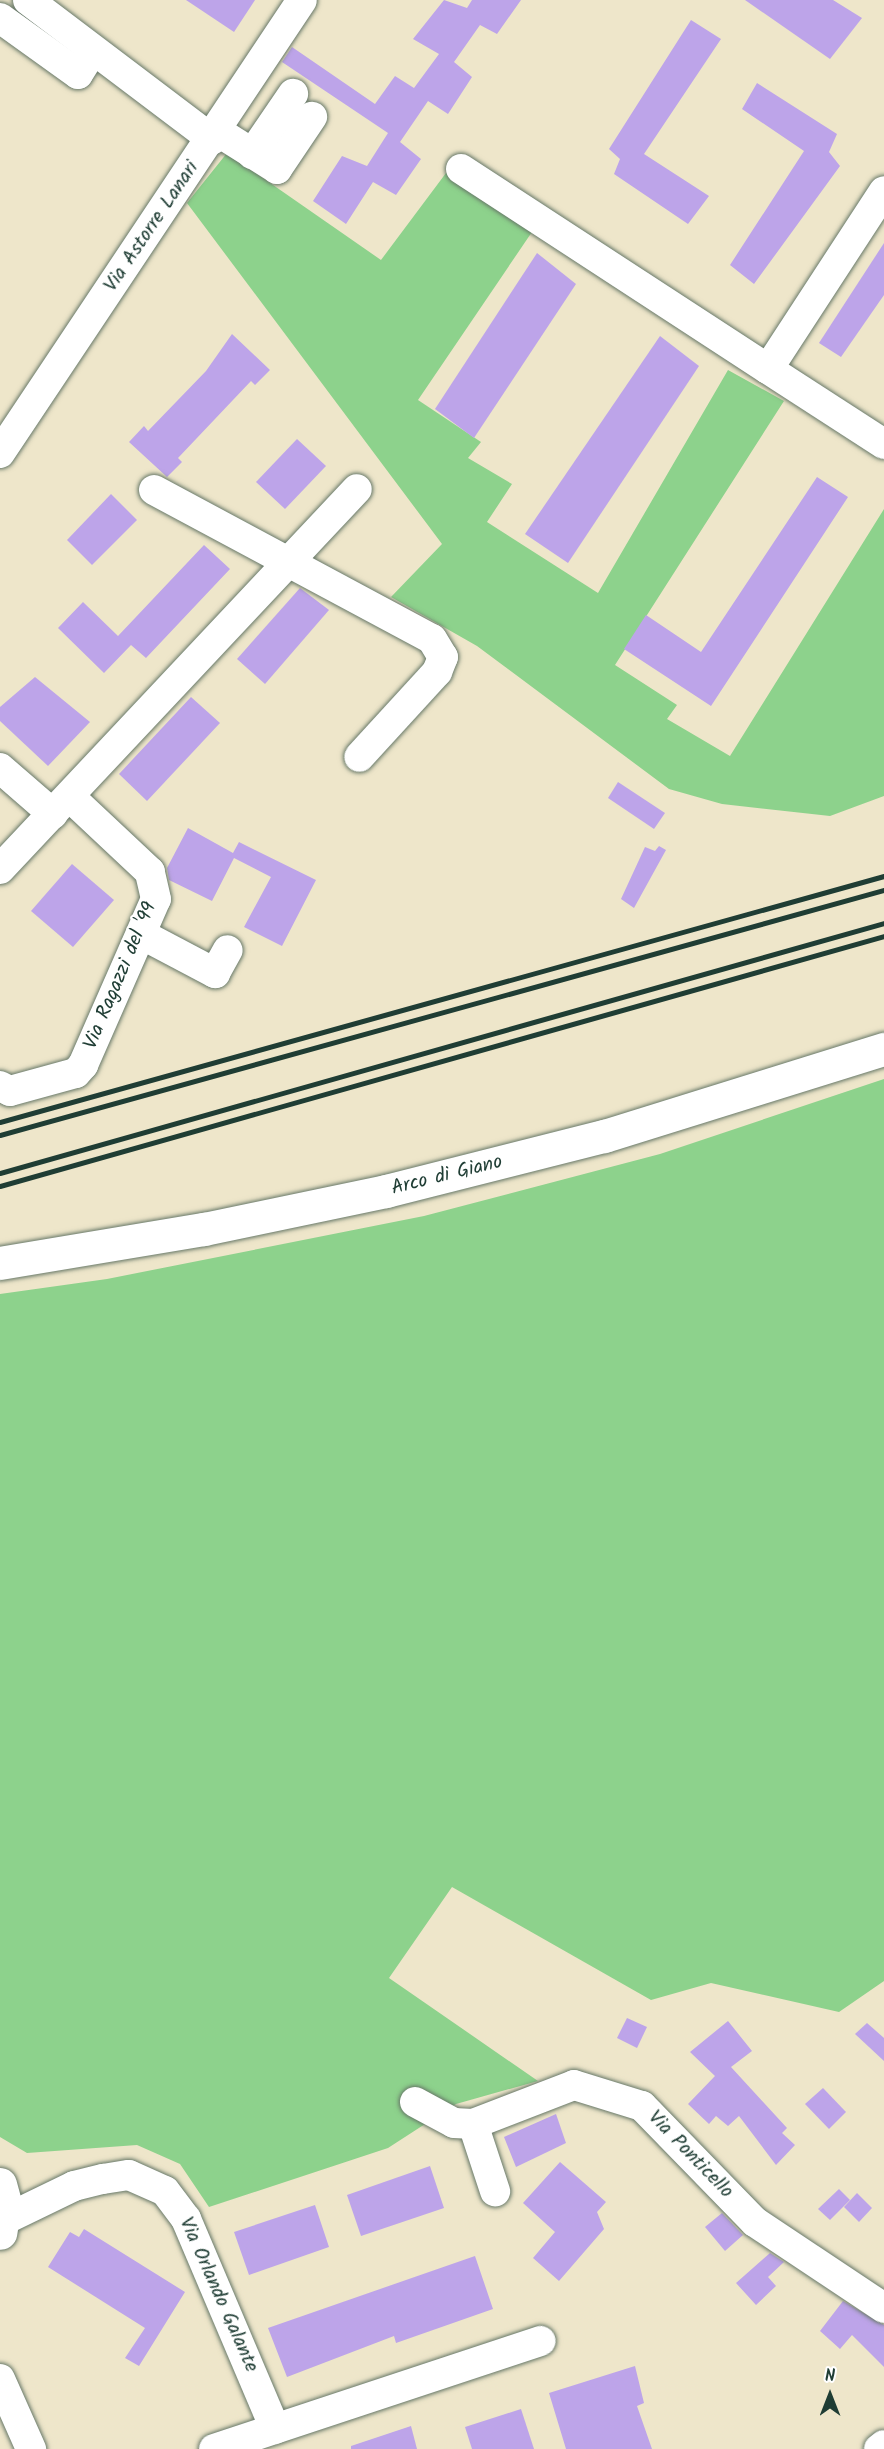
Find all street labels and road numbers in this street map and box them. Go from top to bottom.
street label: Via Astorre Lanari [99,157,205,297]
street label: Via Ragazzi del '99 [79,899,163,1053]
street label: Arco di Giano [389,1151,505,1201]
street label: Via Ponticello [642,2106,738,2204]
street label: Via Orlando Galante [173,2214,263,2376]

